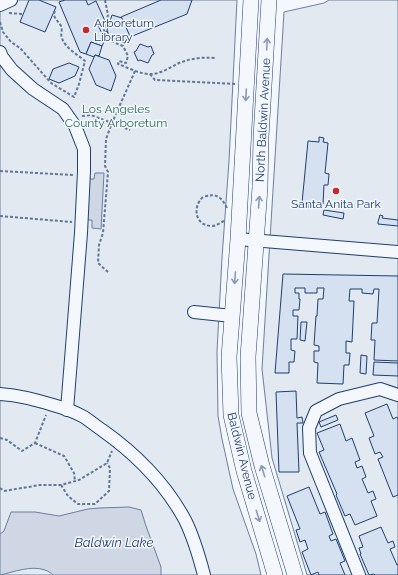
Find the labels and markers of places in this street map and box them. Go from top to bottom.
place label: Arboretum Library [94,16,154,44]
marker: Arboretum Library [81,25,91,35]
marker: Santa Anita Park [331,186,341,196]
place label: Santa Anita Park [291,197,382,211]

